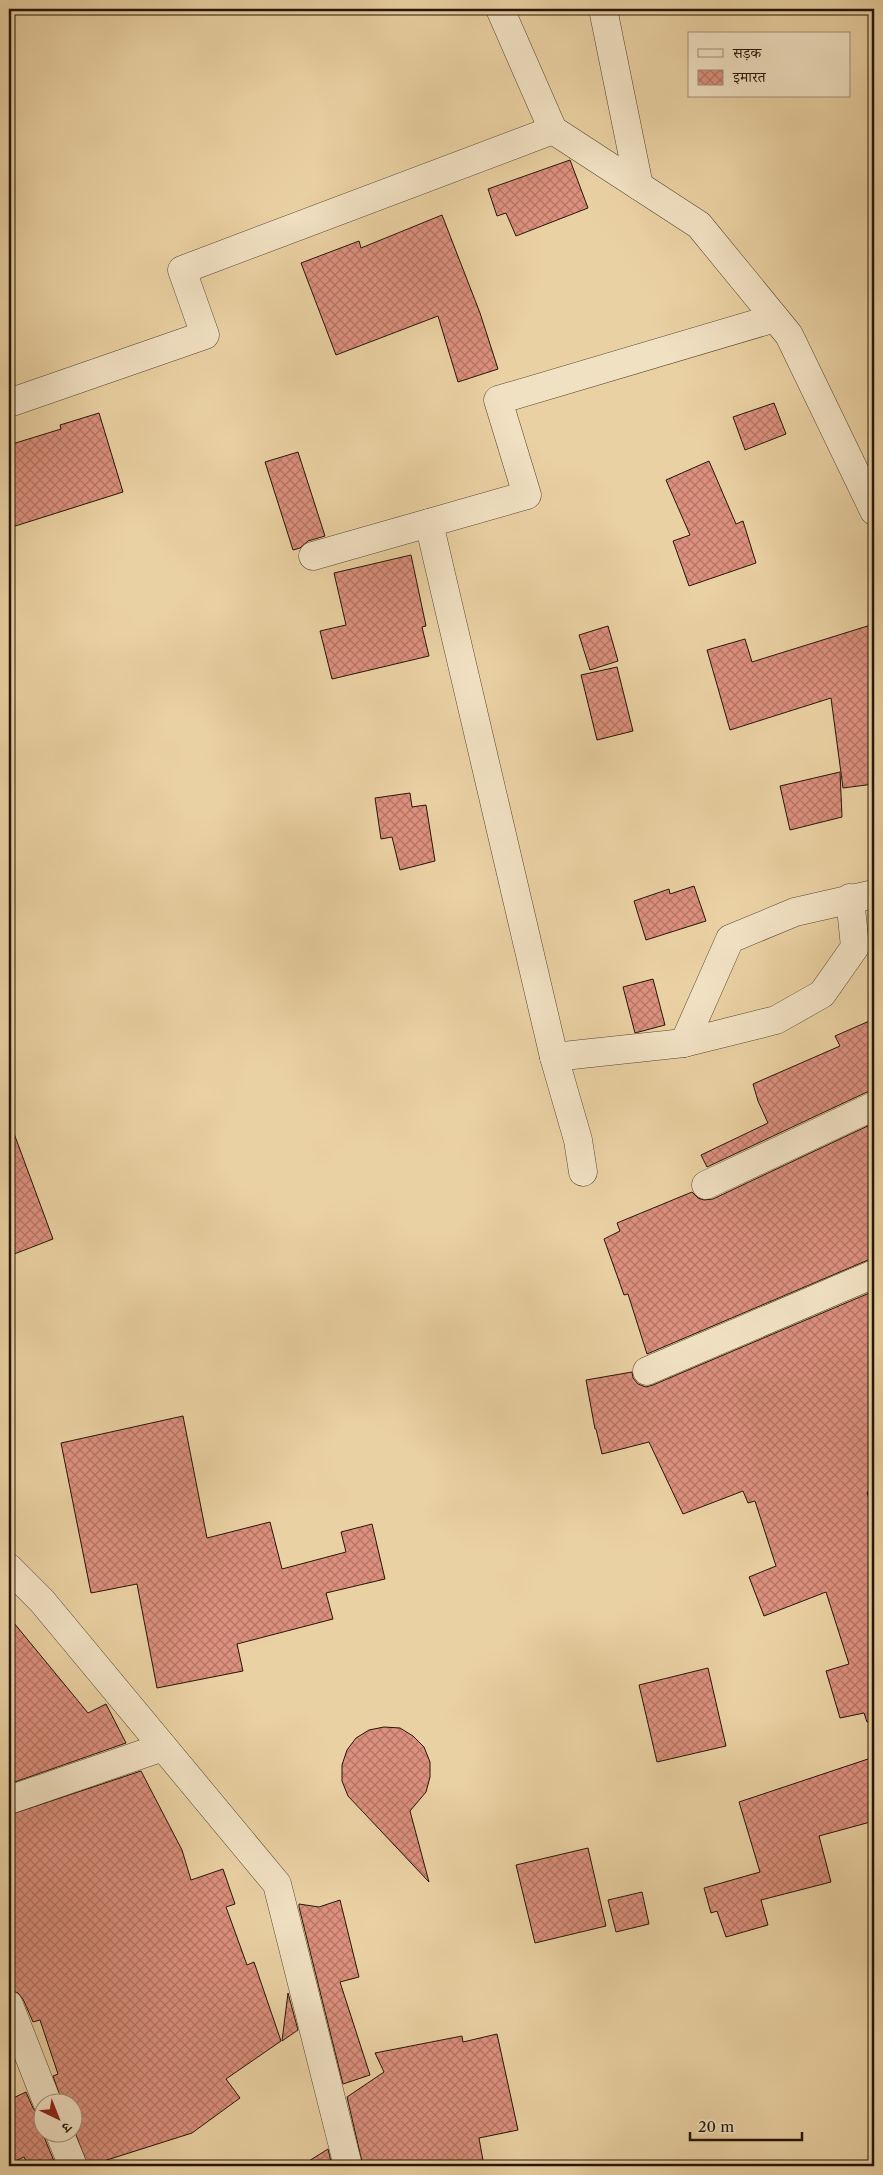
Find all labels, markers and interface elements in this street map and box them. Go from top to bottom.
legend [688,32,850,98]
text: सड़क [732,43,762,62]
text: इमारत [732,67,767,86]
north arrow [32,2092,82,2142]
scale bar [690,2110,803,2142]
text: 20 m [698,2117,734,2136]
text: उ [57,2118,76,2137]

